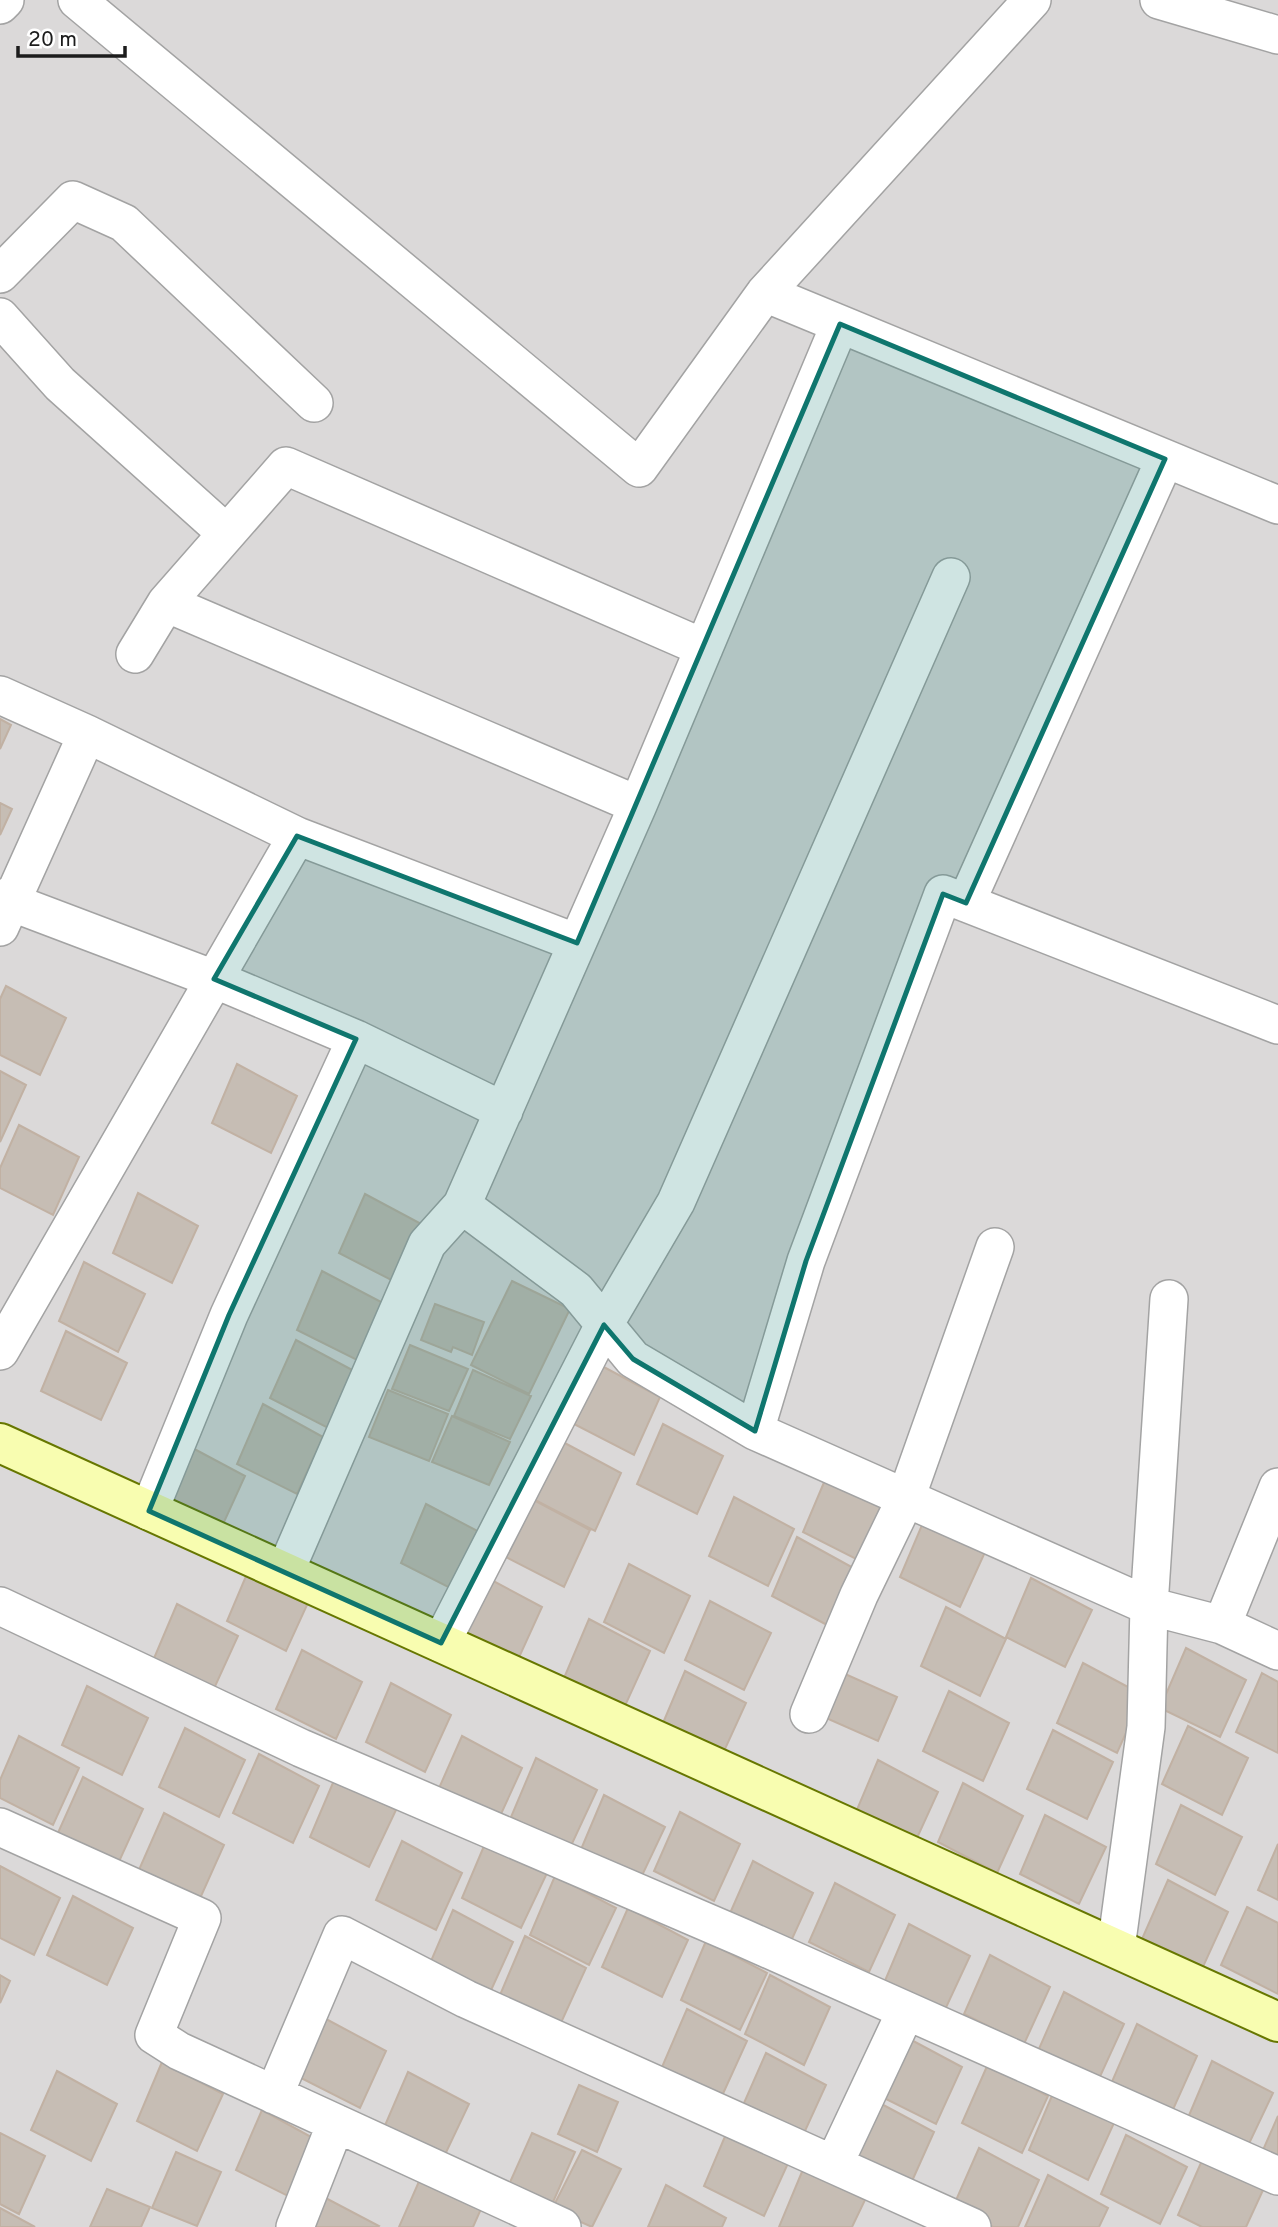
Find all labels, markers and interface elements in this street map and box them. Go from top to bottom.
scale bar [18,14,124,58]
text: 20 m [28,27,77,54]

